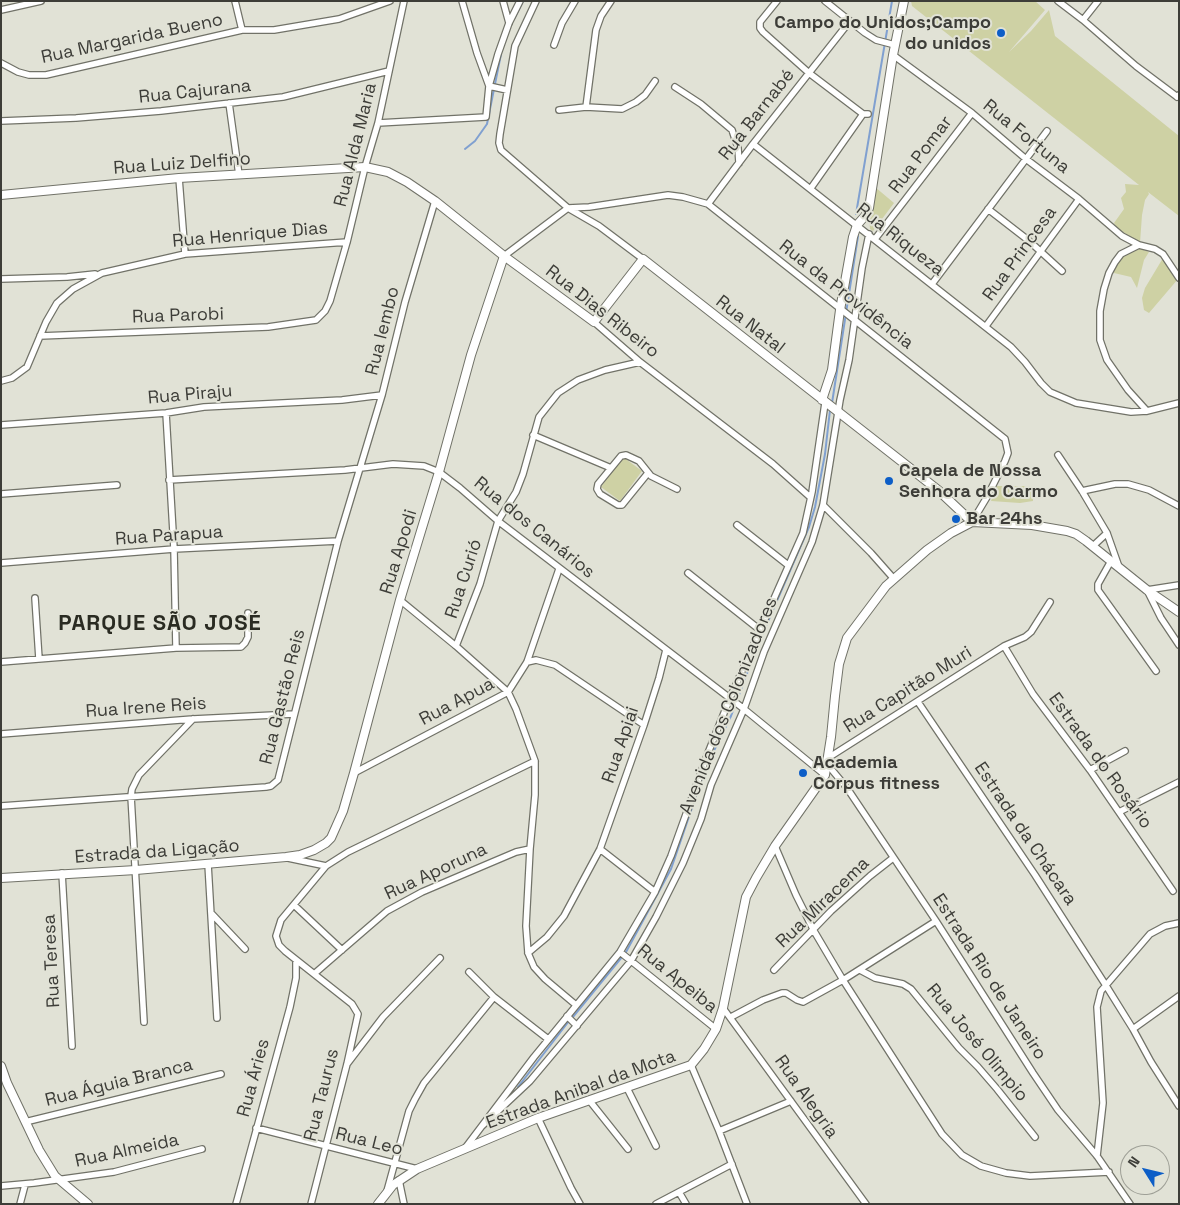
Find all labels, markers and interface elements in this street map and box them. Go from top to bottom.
street label: Rua Margarida Bueno [39,9,225,69]
place label: Campo do Unidos;Campo do unidos [774,12,991,54]
marker: Campo do Unidos;Campo do unidos [995,27,1007,39]
street label: Rua Barnabé [715,65,799,165]
street label: Rua Cajurana [138,75,252,109]
street label: Rua Alda Maria [330,81,382,209]
street label: Rua Fortuna [978,95,1074,179]
street label: Rua Pomar [885,112,957,198]
street label: Rua Luiz Delfino [113,148,251,180]
street label: Rua Riqueza [852,199,948,281]
street label: Rua Princesa [978,203,1062,305]
street label: Rua Henrique Dias [171,217,329,253]
street label: Rua da Providência [774,236,918,354]
street label: Rua Dias Ribeiro [541,261,663,363]
street label: Rua Iembo [362,284,404,378]
street label: Rua Natal [711,291,789,359]
street label: Rua Parobi [132,304,224,328]
street label: Rua Piraju [147,381,233,409]
place label: Capela de Nossa Senhora do Carmo [899,460,1058,502]
street label: Rua dos Canários [469,473,599,583]
marker: Capela de Nossa Senhora do Carmo [883,475,895,487]
street label: Rua Apodi [376,507,422,597]
place label: Bar 24hs [966,508,1042,530]
marker: Bar 24hs [950,513,962,525]
street label: Rua Parapua [114,521,224,551]
street label: Rua Curió [441,537,487,621]
street label: Avenida dos Colonizadores [675,594,783,818]
district label: PARQUE SÃO JOSÉ [56,611,264,637]
street label: Rua Gastão Reis [256,627,310,767]
street label: Rua Capitão Muri [840,642,976,738]
street label: Rua Apua [416,673,498,731]
street label: Estrada do Rosário [1043,689,1157,833]
street label: Rua Irene Reis [85,693,207,723]
street label: Rua Apiai [598,704,644,786]
place label: Academia Corpus fitness [813,752,940,794]
street label: Estrada da Chácara [969,758,1081,910]
marker: Academia Corpus fitness [797,767,809,779]
street label: Estrada da Ligação [74,835,240,869]
street label: Rua Aporuna [381,839,491,905]
street label: Rua Miracema [772,853,874,953]
street label: Estrada Rio de Janeiro [927,890,1051,1064]
street label: Rua Teresa [39,914,65,1008]
street label: Rua Apeiba [632,940,722,1018]
street label: Rua José Olimpio [922,980,1032,1106]
street label: Rua Áries [233,1037,275,1119]
street label: Rua Taurus [300,1046,344,1144]
street label: Estrada Anibal da Mota [483,1046,679,1134]
street label: Rua Alegria [769,1051,843,1143]
street label: Rua Águia Branca [43,1054,195,1112]
street label: Rua Leo [333,1123,405,1161]
street label: Rua Almeida [73,1129,181,1173]
north arrow [1120,1145,1170,1195]
text: N [1124,1153,1144,1171]

